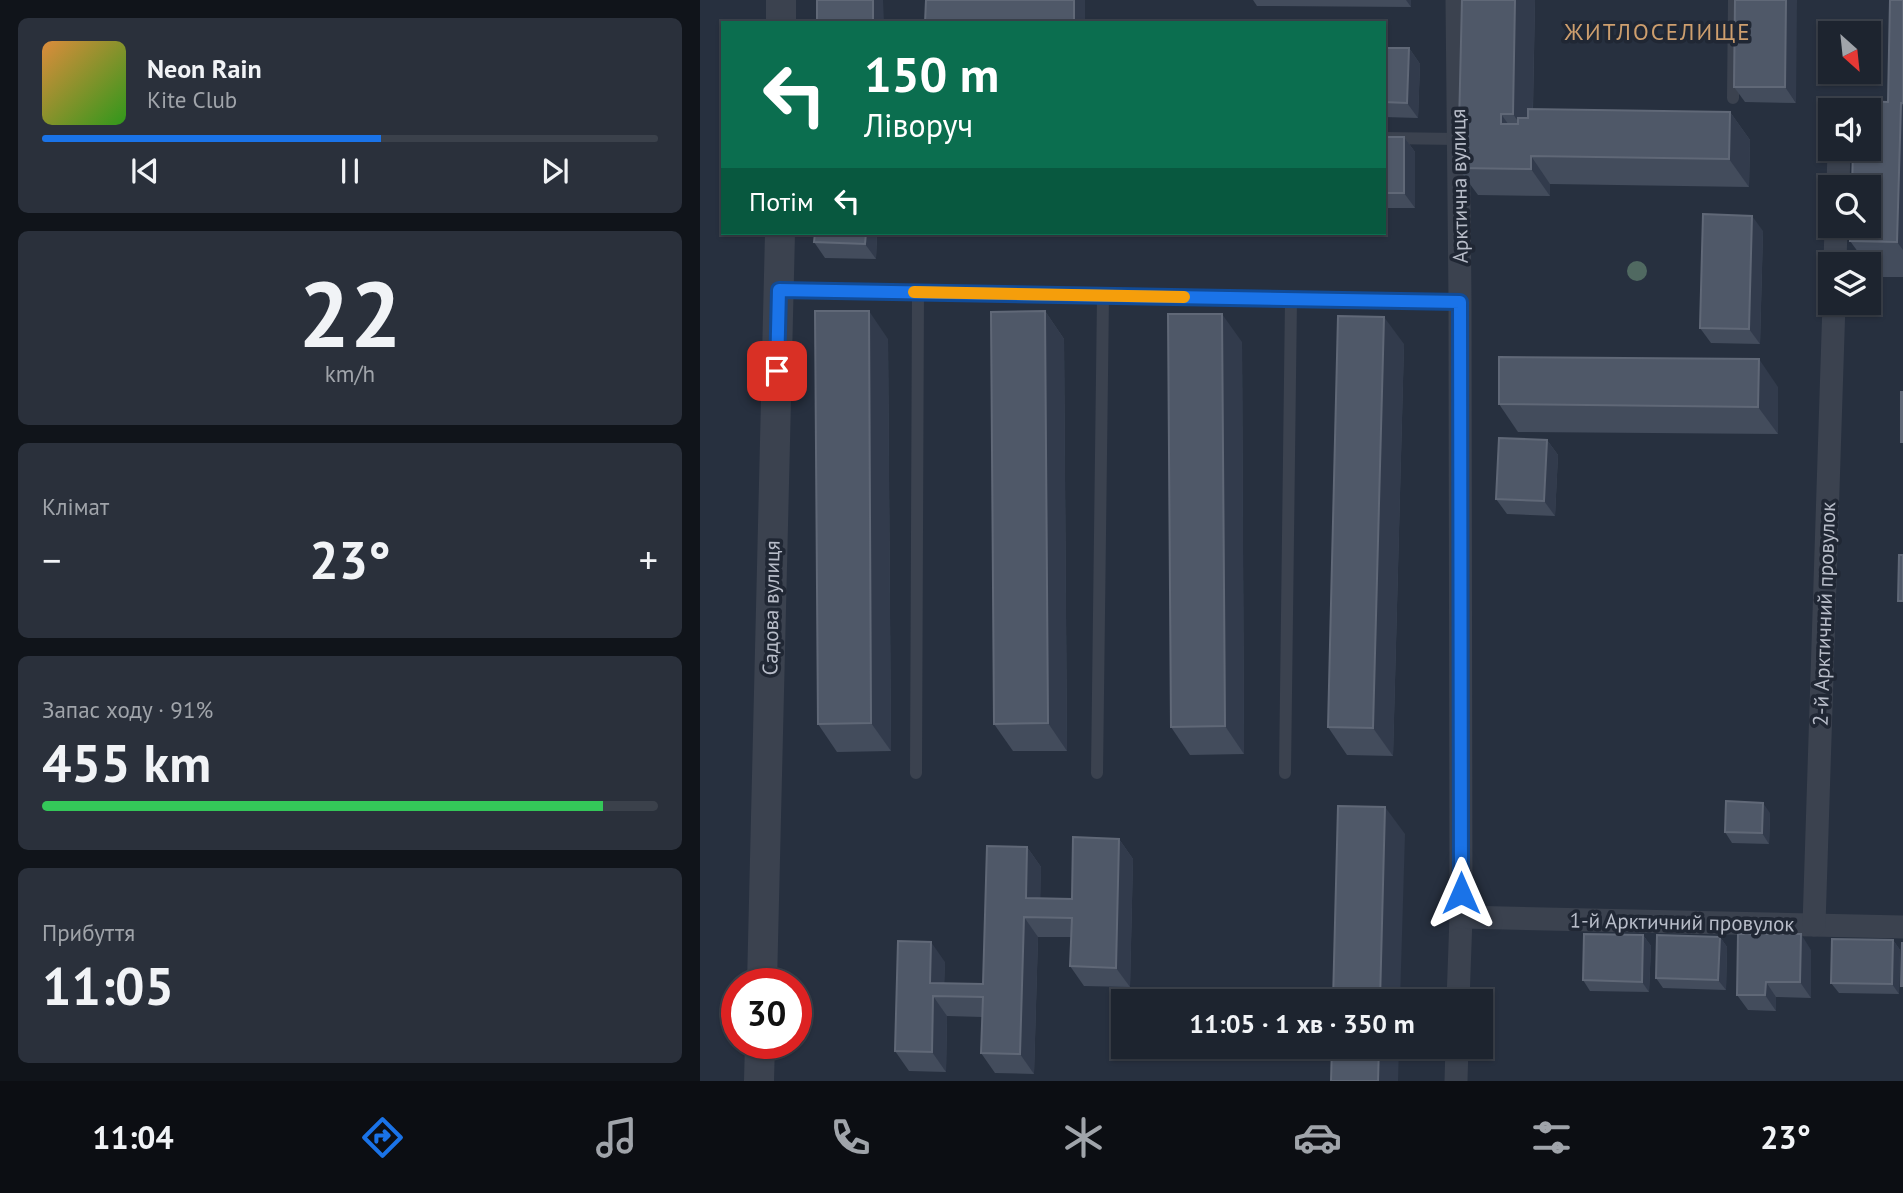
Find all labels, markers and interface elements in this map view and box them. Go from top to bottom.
district label: ЖИТЛОСЕЛИЩЕ [1564,17,1751,46]
north arrow [1818,21,1881,84]
map controls [1818,21,1881,315]
text: 150 m [864,42,999,106]
icon: left [749,49,840,140]
text: Neon Rain [147,52,262,85]
text: Kite Club [147,85,237,114]
button: sound [1818,98,1881,161]
text: Ліворуч [864,104,973,146]
street label: Арктична вулиця [1444,108,1474,264]
icon: previous [126,152,164,190]
icon: pause [331,152,369,190]
icon: next [536,152,574,190]
button: search [1818,175,1881,238]
icon: left [828,182,866,220]
text: Потім [749,185,814,218]
button: layers [1818,252,1881,315]
text: 22 [298,254,402,372]
pin [747,341,807,401]
icon: arrive [758,352,796,390]
text: km/h [325,359,375,388]
text: Клімат [42,492,109,521]
street label: 2-й Арктичний провулок [1807,501,1841,727]
text: 23° [309,526,391,593]
text: − [42,535,61,584]
text: + [639,535,658,584]
street label: Садова вулиця [756,540,786,676]
text: Запас ходу · 91% [42,695,213,724]
text: 455 km [42,729,211,796]
position arrow [1424,856,1498,930]
street label: 1-й Арктичний провулок [1569,907,1795,937]
text: Прибуття [42,918,135,947]
text: 11:05 [42,952,174,1019]
speed limit sign: 30 [721,968,812,1059]
text: 11:05 · 1 хв · 350 m [1189,1007,1415,1040]
icon: directions [358,1113,407,1162]
icon: music [592,1113,641,1162]
icon: phone [826,1113,875,1162]
icon: climate [1059,1113,1108,1162]
icon: car [1293,1113,1342,1162]
icon: filters [1527,1113,1576,1162]
text: 11:04 [92,1116,174,1158]
text: 23° [1760,1116,1811,1158]

